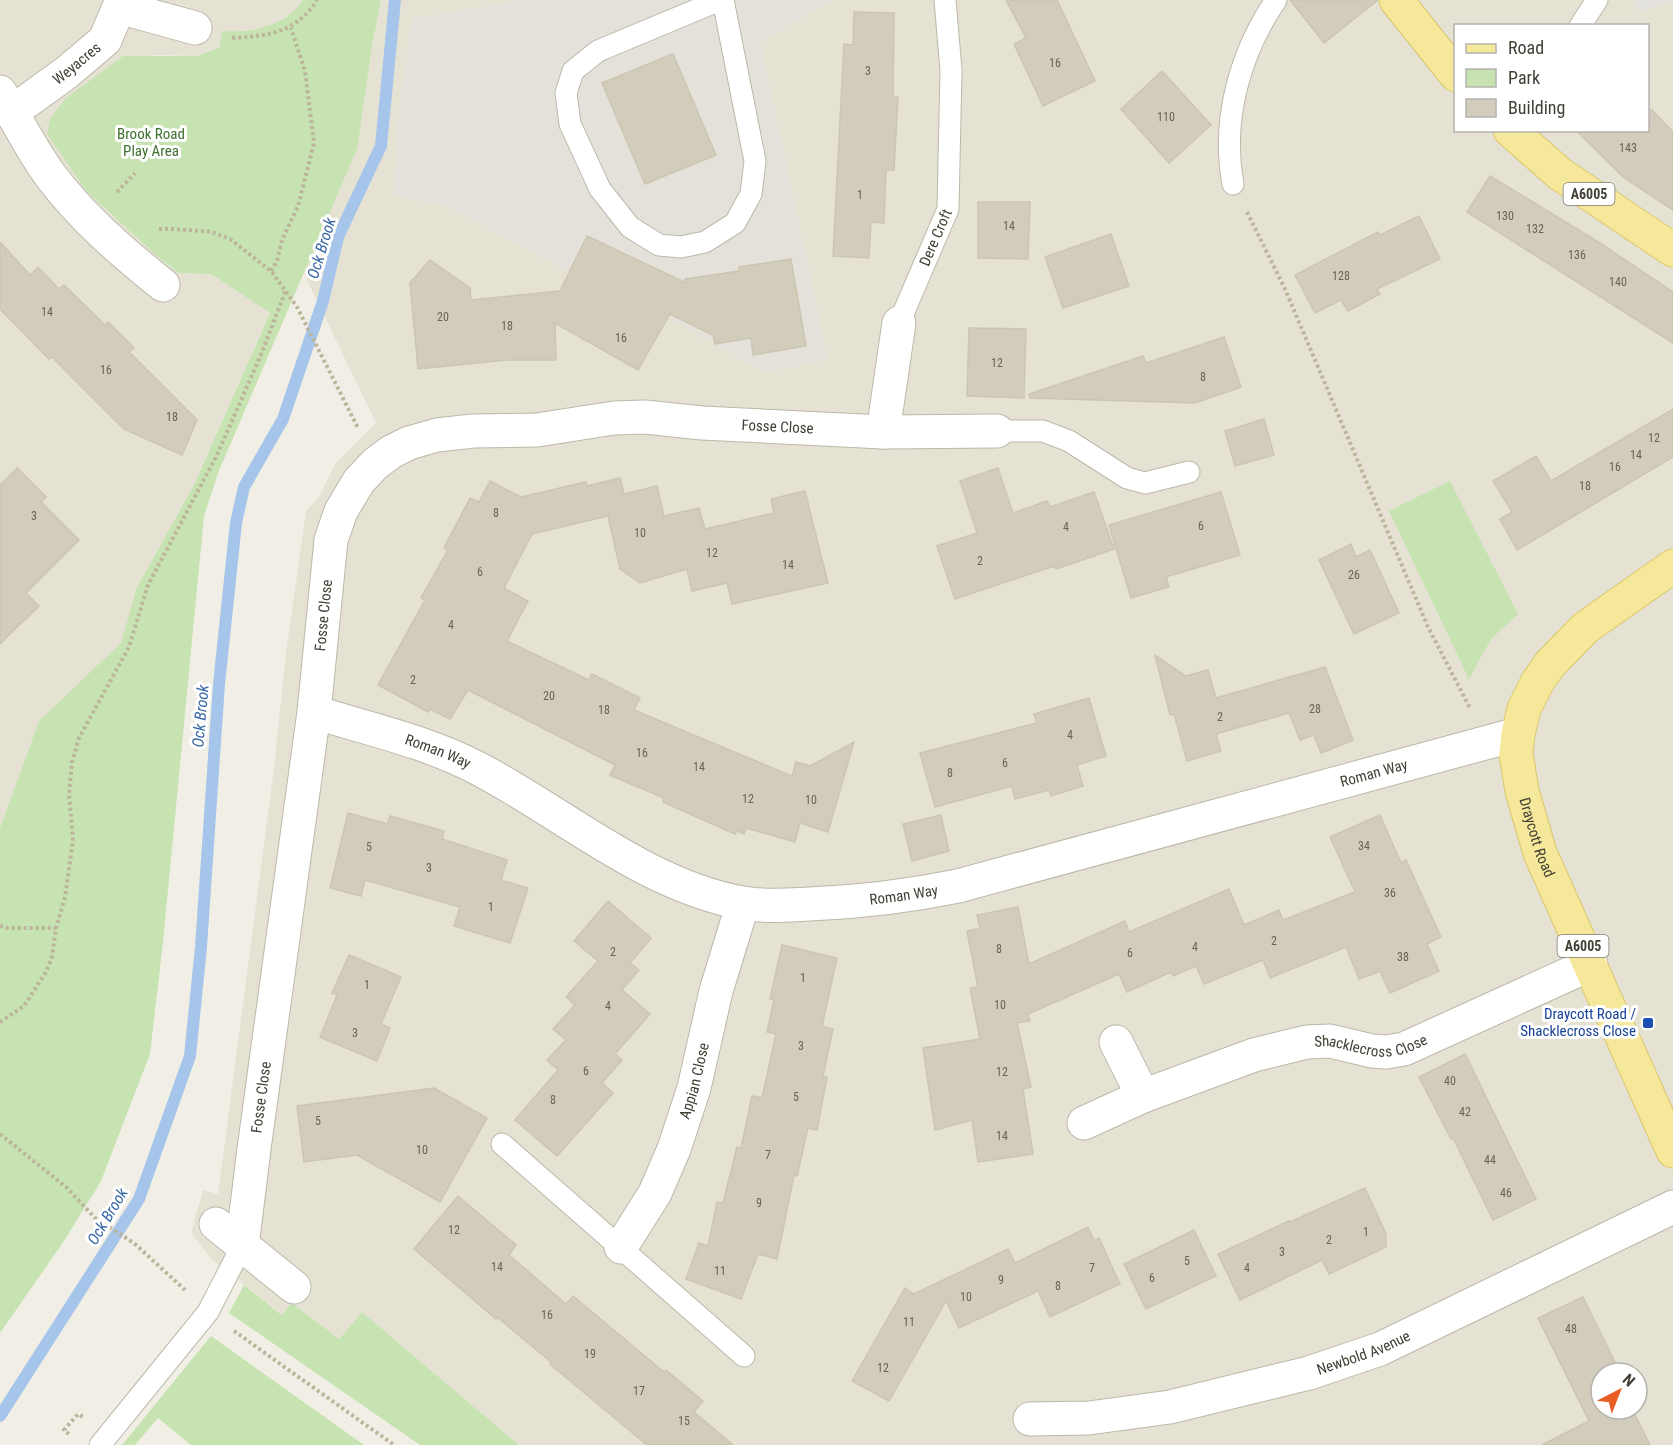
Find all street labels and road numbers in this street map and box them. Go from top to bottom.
street label: Weyacres [49,38,105,88]
road number: A6005 [1564,183,1614,205]
street label: Dere Croft [916,206,956,269]
street label: Fosse Close [741,416,814,438]
street label: Fosse Close [311,579,336,652]
street label: Roman Way [403,730,474,772]
street label: Roman Way [1338,755,1410,791]
street label: Draycott Road [1515,795,1559,880]
street label: Roman Way [868,881,939,909]
road number: A6005 [1558,935,1608,957]
street label: Shacklecross Close [1314,1031,1430,1061]
street label: Appian Close [675,1041,713,1121]
street label: Fosse Close [247,1060,275,1134]
street label: Newbold Avenue [1315,1327,1413,1379]

